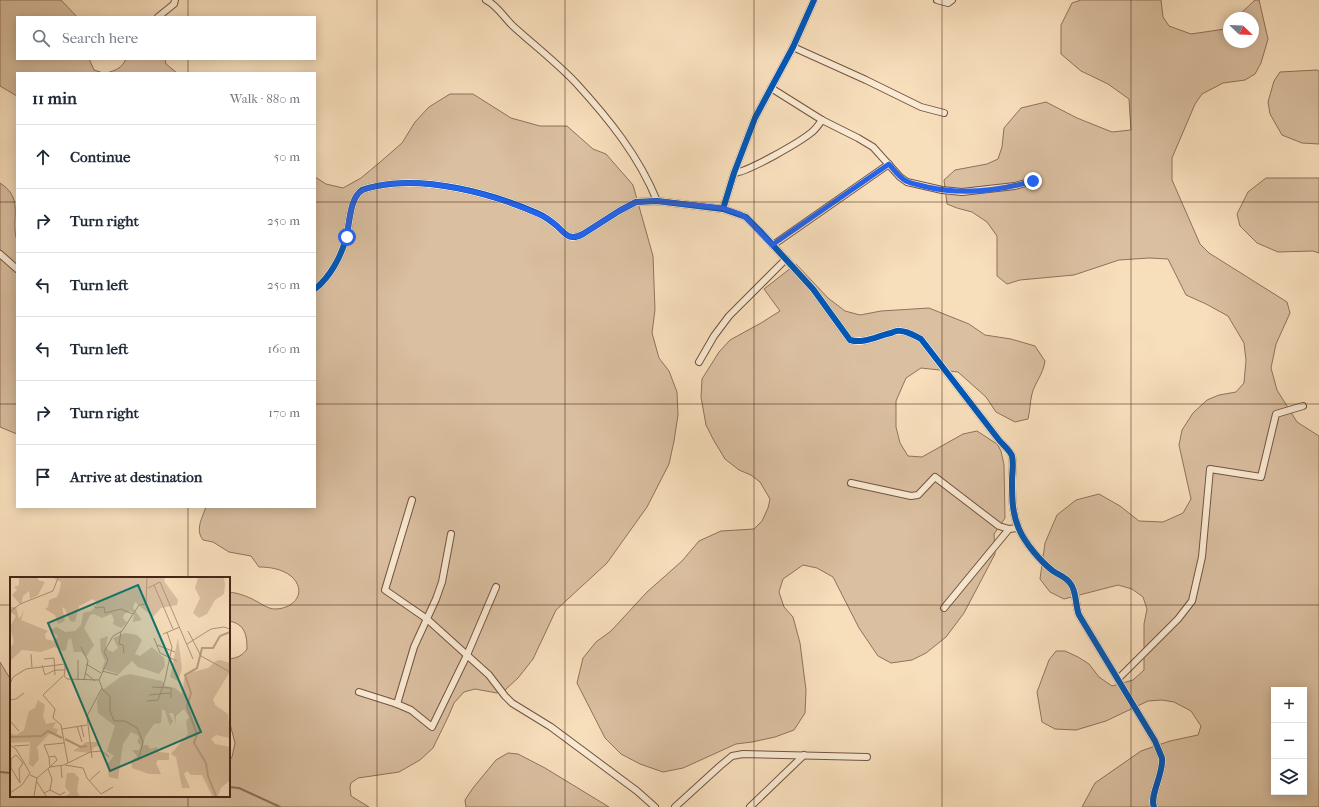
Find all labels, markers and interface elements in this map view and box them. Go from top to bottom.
north arrow [1223,12,1259,48]
search box [16,16,316,60]
icon: search [30,27,52,49]
text: Search here [62,29,138,47]
text: 11 min [32,88,77,108]
text: Walk · 880 m [230,91,300,106]
icon: ahead [32,146,54,168]
text: Continue [70,148,130,166]
text: 50 m [274,149,300,164]
route end [1024,172,1042,190]
icon: right [32,210,54,232]
text: Turn right [70,212,139,230]
text: 250 m [267,213,300,228]
route start [338,228,356,246]
icon: left [32,274,54,296]
text: Turn left [70,276,128,294]
text: 250 m [267,277,300,292]
icon: left [32,338,54,360]
text: Turn left [70,340,128,358]
text: 160 m [268,341,300,356]
icon: right [32,402,54,424]
text: Turn right [70,404,139,422]
text: 170 m [268,405,300,420]
icon: arrive [32,466,54,488]
text: Arrive at destination [70,468,202,486]
inset map [10,577,230,797]
map controls [1271,687,1307,795]
button: + [1271,687,1307,723]
button: − [1271,723,1307,759]
button: layers [1271,759,1307,795]

